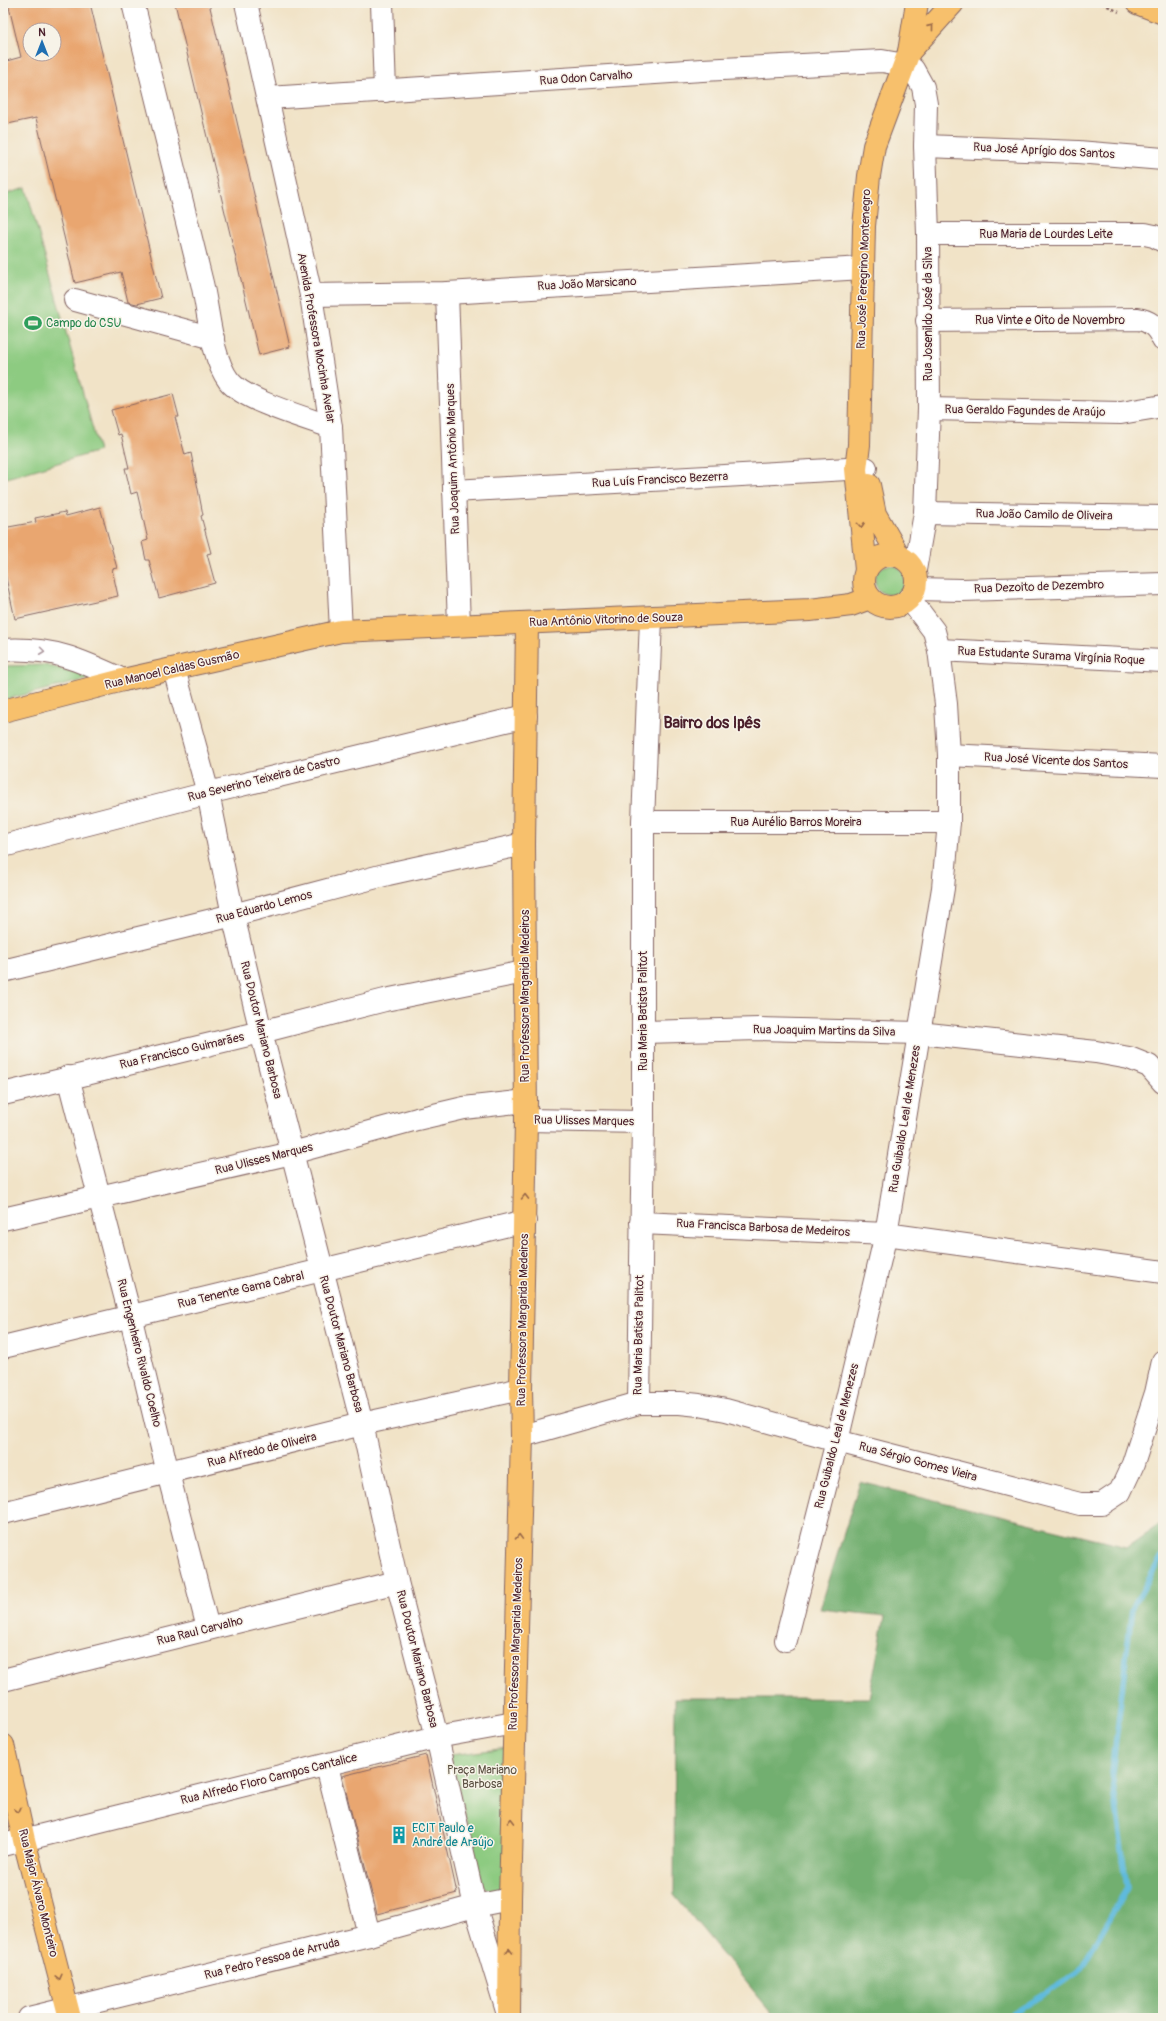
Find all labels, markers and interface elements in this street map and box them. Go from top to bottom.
north arrow [22,22,62,62]
one-way arrow [926,24,933,32]
text: N [38,26,46,39]
street label: Rua Odon Carvalho [539,67,634,89]
street label: Rua José Aprígio dos Santos [973,140,1116,162]
street label: Rua José Peregrino Montenegro [854,188,874,349]
street label: Rua Maria de Lourdes Leite [979,227,1113,242]
street label: Rua Josenildo José da Silva [921,246,936,381]
street label: Avenida Professora Mocinha Avelar [294,252,338,425]
street label: Rua João Marsicano [537,274,638,294]
sports icon: Campo do CSU [23,313,43,333]
street label: Rua Vinte e Oito de Novembro [975,313,1125,328]
place label: Campo do CSU [46,316,121,331]
street label: Rua Joaquim Antônio Marques [443,383,463,535]
street label: Rua Geraldo Fagundes de Araújo [944,402,1106,420]
street label: Rua Luís Francisco Bezerra [591,469,729,491]
street label: Rua João Camilo de Oliveira [975,506,1113,524]
one-way arrow [856,522,865,528]
street label: Rua Dezoito de Dezembro [974,577,1105,597]
street label: Rua Antônio Vitorino de Souza [529,610,684,630]
street label: Rua Estudante Surama Virgínia Roque [957,644,1145,668]
one-way arrow [39,647,45,656]
street label: Rua Manoel Caldas Gusmão [103,647,241,693]
district label: Bairro dos Ipês [664,713,761,733]
street label: Rua José Vicente dos Santos [983,750,1129,772]
street label: Rua Severino Teixeira de Castro [186,753,342,805]
street label: Rua Aurélio Barros Moreira [730,815,862,830]
street label: Rua Eduardo Lemos [214,887,314,927]
street label: Rua Professora Margarida Medeiros [518,909,533,1082]
street label: Rua Maria Batista Palitot [636,951,651,1071]
street label: Rua Doutor Mariano Barbosa [237,960,285,1101]
street label: Rua Joaquim Martins da Silva [753,1022,896,1040]
street label: Rua Francisco Guimarães [118,1029,246,1073]
street label: Rua Guibaldo Leal de Menezes [886,1044,924,1194]
street label: Rua Ulisses Marques [534,1113,635,1129]
street label: Rua Ulisses Marques [214,1139,315,1178]
one-way arrow [521,1194,529,1200]
street label: Rua Francisca Barbosa de Medeiros [676,1216,851,1240]
street label: Rua Professora Margarida Medeiros [514,1233,532,1407]
street label: Rua Tenente Gama Cabral [176,1268,306,1312]
street label: Rua Doutor Mariano Barbosa [315,1274,367,1415]
street label: Rua Maria Batista Palitot [630,1275,648,1395]
street label: Rua Engenheiro Rivaldo Coelho [113,1277,165,1429]
street label: Rua Guibaldo Leal de Menezes [812,1361,862,1510]
street label: Rua Alfredo de Oliveira [206,1429,319,1471]
street label: Rua Sérgio Gomes Vieira [857,1439,979,1485]
one-way arrow [515,1534,523,1540]
street label: Rua Professora Margarida Medeiros [505,1557,527,1731]
street label: Rua Doutor Mariano Barbosa [393,1589,441,1730]
street label: Rua Raul Carvalho [155,1613,245,1649]
street label: Rua Alfredo Floro Campos Cantalice [179,1750,359,1808]
park label: Praça Mariano Barbosa [447,1763,518,1792]
one-way arrow [13,1807,21,1813]
one-way arrow [507,1818,516,1824]
place label: ECIT Paulo e André de Araújo [412,1821,494,1850]
building icon: ECIT Paulo e André de Araújo [389,1825,409,1845]
street label: Rua Major Álvaro Monteiro [15,1827,62,1959]
street label: Rua Pedro Pessoa de Arruda [203,1935,342,1983]
one-way arrow [505,1948,513,1954]
one-way arrow [55,1974,63,1980]

